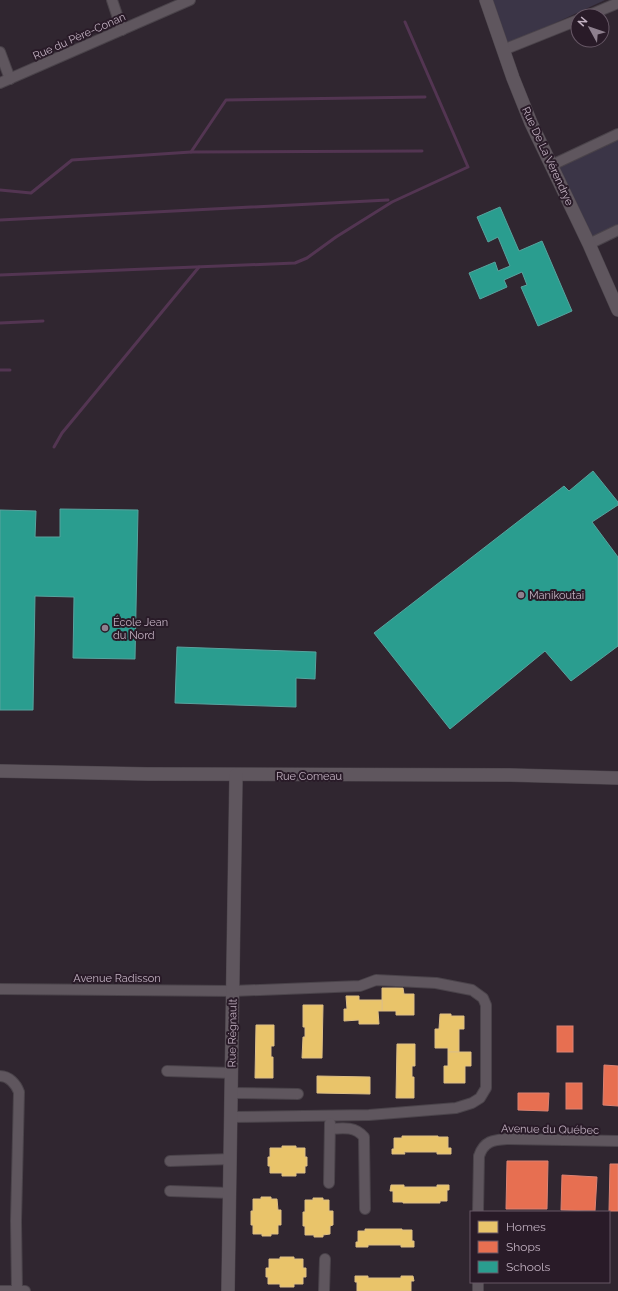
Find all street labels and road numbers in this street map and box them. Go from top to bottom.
street label: Rue du Père-Conan [31,10,128,63]
street label: Rue De La Vérendrye [519,105,576,208]
street label: Rue Comeau [276,770,342,783]
street label: Avenue Radisson [73,972,161,985]
street label: Rue Régnault [225,998,240,1068]
street label: Avenue du Québec [501,1122,599,1137]

